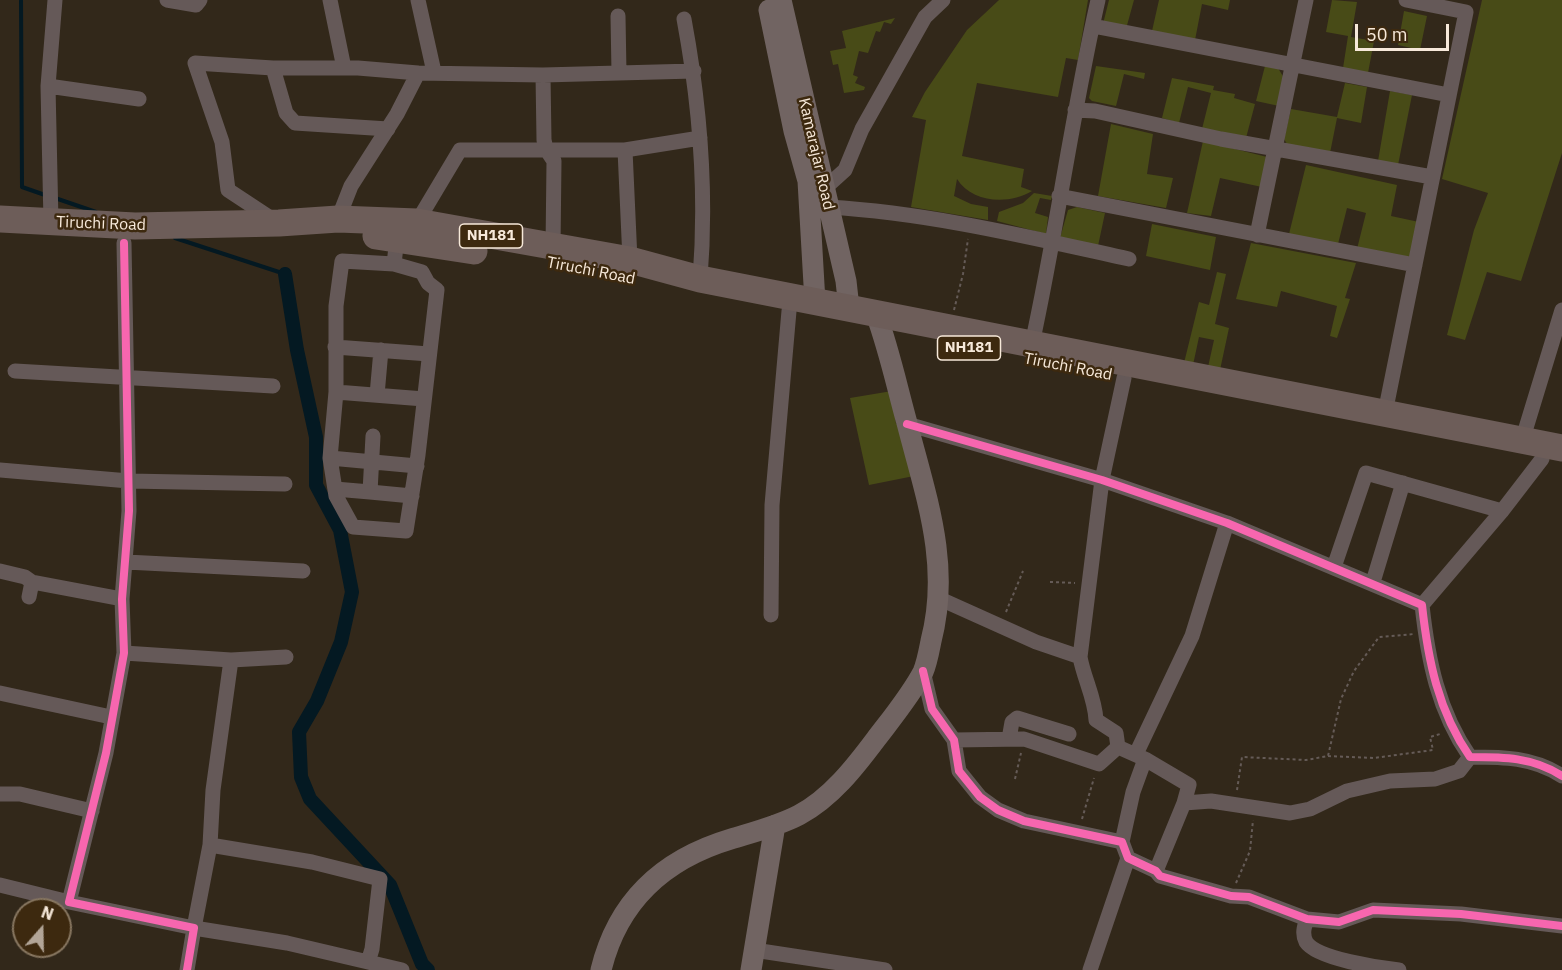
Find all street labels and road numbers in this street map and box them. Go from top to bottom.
street label: Kamarajar Road [794,96,838,212]
street label: Tiruchi Road [56,213,146,235]
road number: NH181 [460,224,522,248]
street label: Tiruchi Road [545,253,637,289]
road number: NH181 [938,336,1000,360]
street label: Tiruchi Road [1022,349,1114,385]

